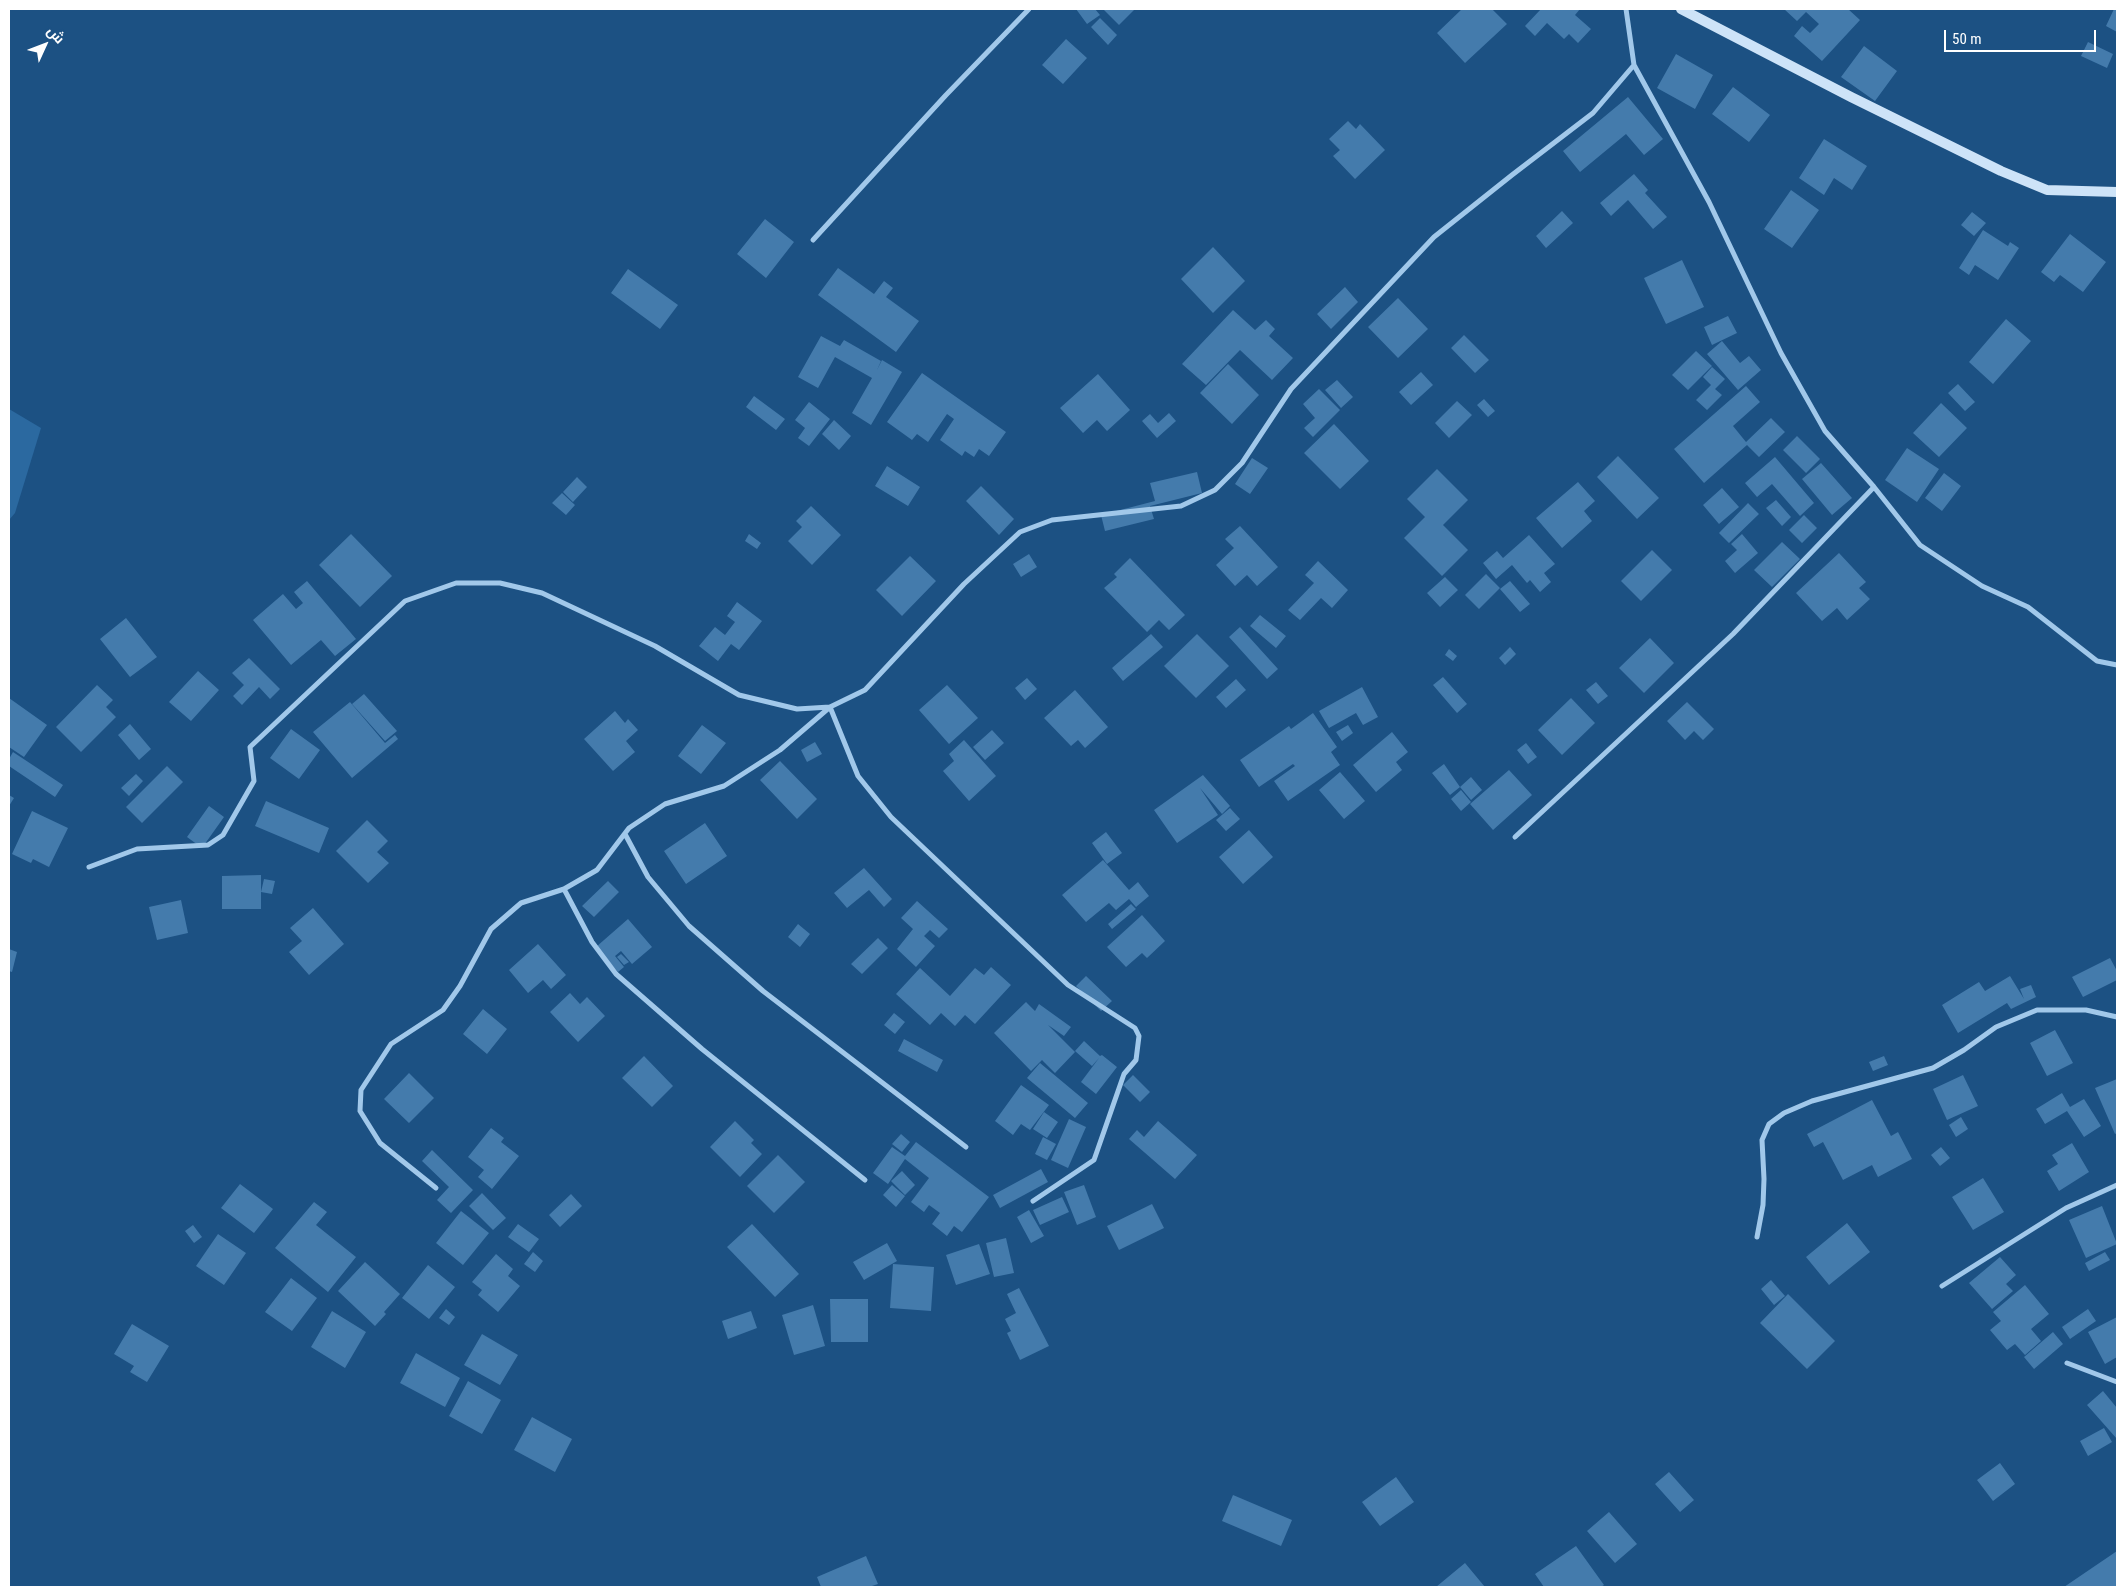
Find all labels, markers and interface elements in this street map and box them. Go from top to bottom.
north arrow [20,20,70,70]
scale bar [1946,20,2098,52]
text: ش [44,23,68,47]
text: 50 m [1952,30,1982,48]

